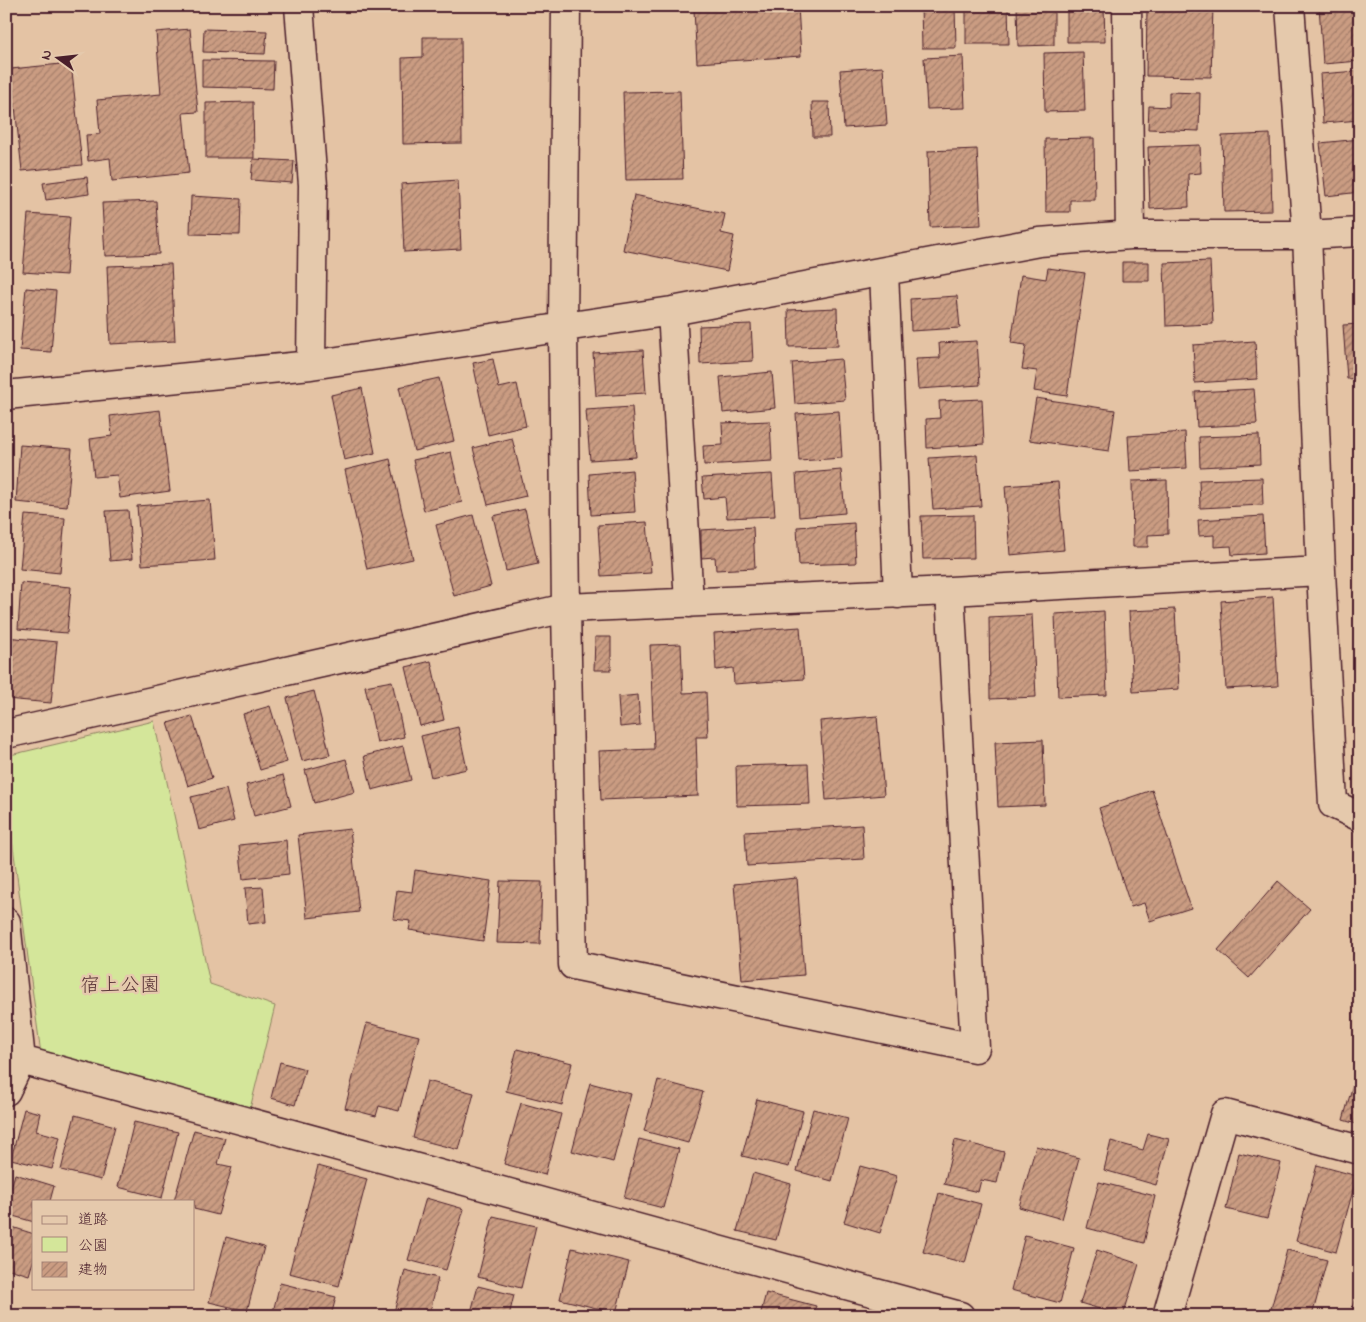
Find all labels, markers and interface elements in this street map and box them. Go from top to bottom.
north arrow [32,32,82,82]
text: N [36,48,58,62]
park label: 宿上公園 [80,972,160,1001]
legend [32,1200,195,1290]
text: 道路 [78,1209,108,1231]
text: 公園 [78,1235,108,1257]
text: 建物 [78,1259,108,1281]

